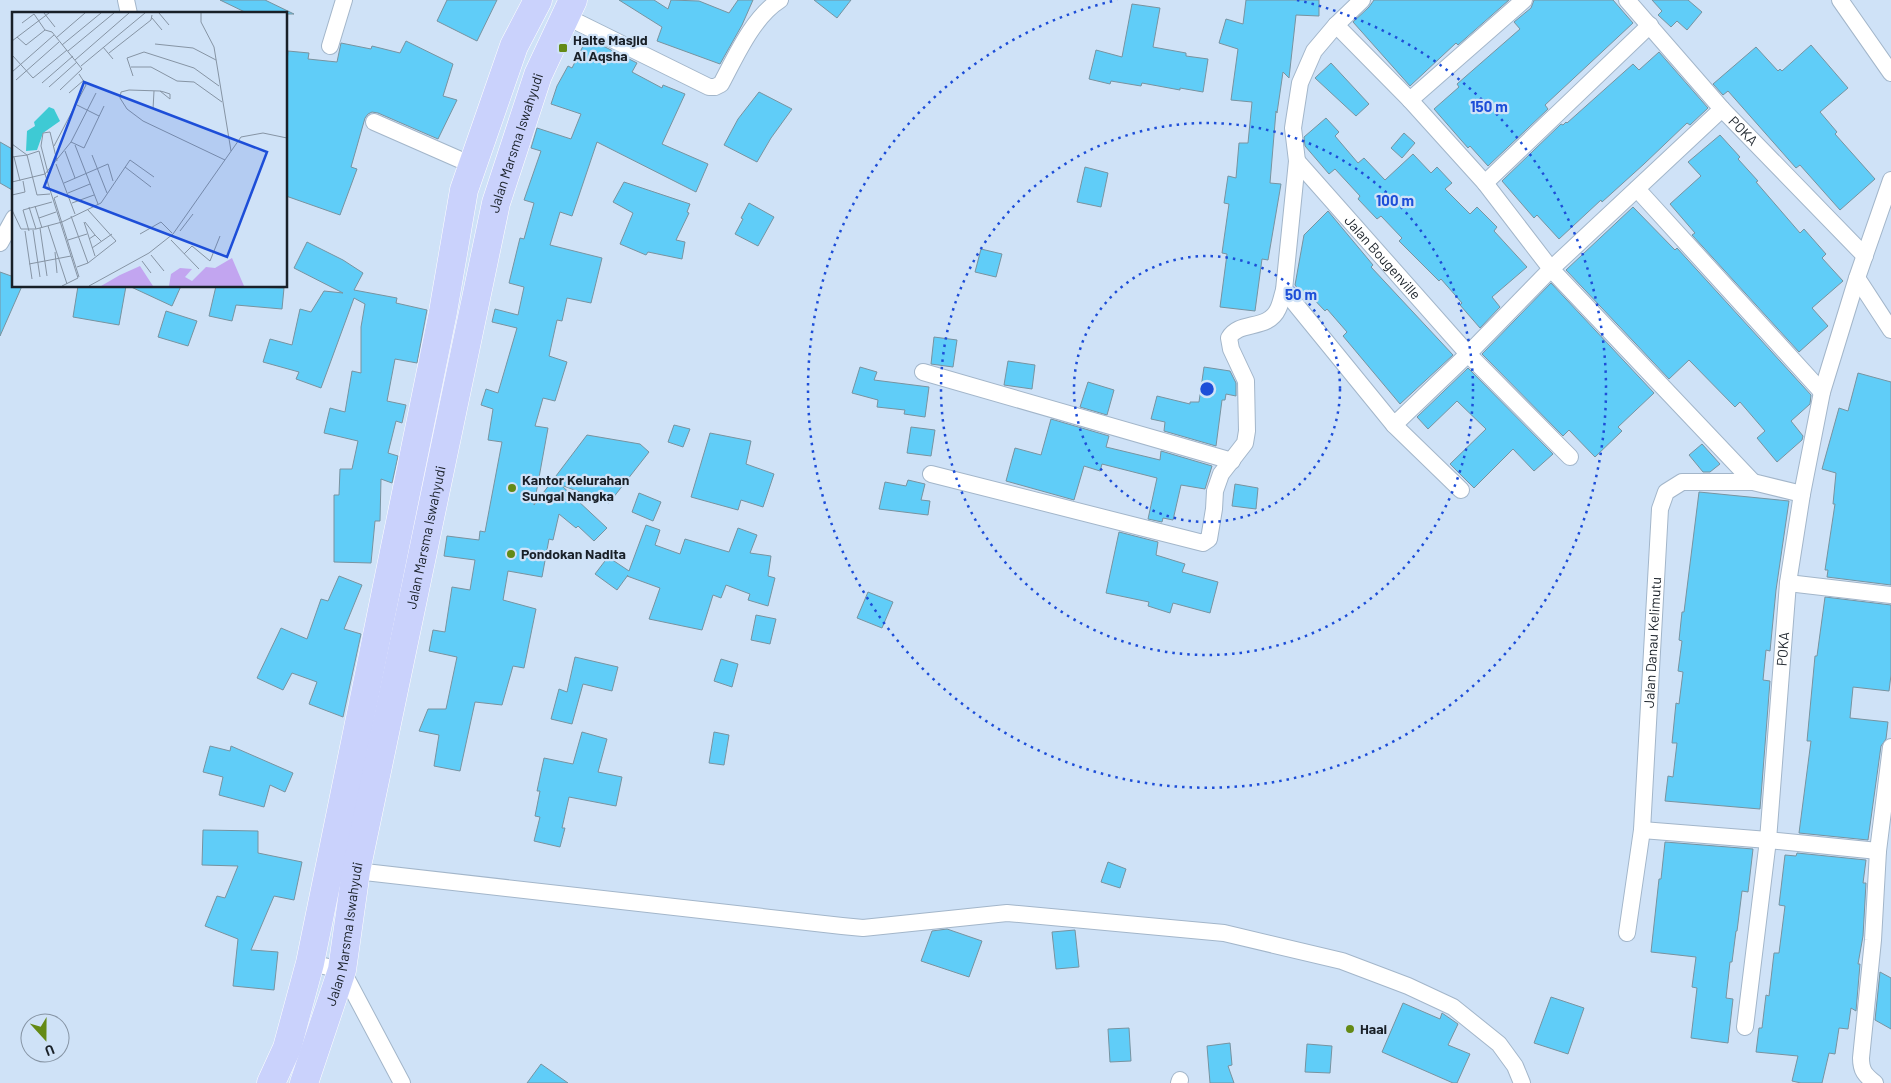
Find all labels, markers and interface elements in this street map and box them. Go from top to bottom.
inset map [12,12,288,288]
place label: Halte Masjid Al Aqsha [573,31,648,64]
marker: Halte Masjid Al Aqsha [557,42,569,54]
street label: Jalan Marsma Iswahyudi [485,71,546,214]
text: 150 m [1470,97,1508,115]
street label: POKA [1725,112,1762,149]
text: 100 m [1376,191,1414,209]
street label: Jalan Bougenville [1341,212,1425,303]
text: 50 m [1285,285,1317,303]
centre of rings [1198,380,1216,398]
street label: Jalan Marsma Iswahyudi [402,464,449,611]
place label: Kantor Kelurahan Sungai Nangka [522,471,629,504]
marker: Kantor Kelurahan Sungai Nangka [506,482,518,494]
place label: Pondokan Nadita [521,545,626,562]
marker: Pondokan Nadita [505,548,517,560]
street label: Jalan Danau Kelimutu [1640,576,1664,708]
street label: POKA [1773,631,1792,667]
street label: Jalan Marsma Iswahyudi [322,860,366,1008]
north arrow [20,1013,70,1063]
place label: Haai [1360,1020,1387,1037]
marker: Haai [1344,1023,1356,1035]
text: U [43,1041,57,1060]

